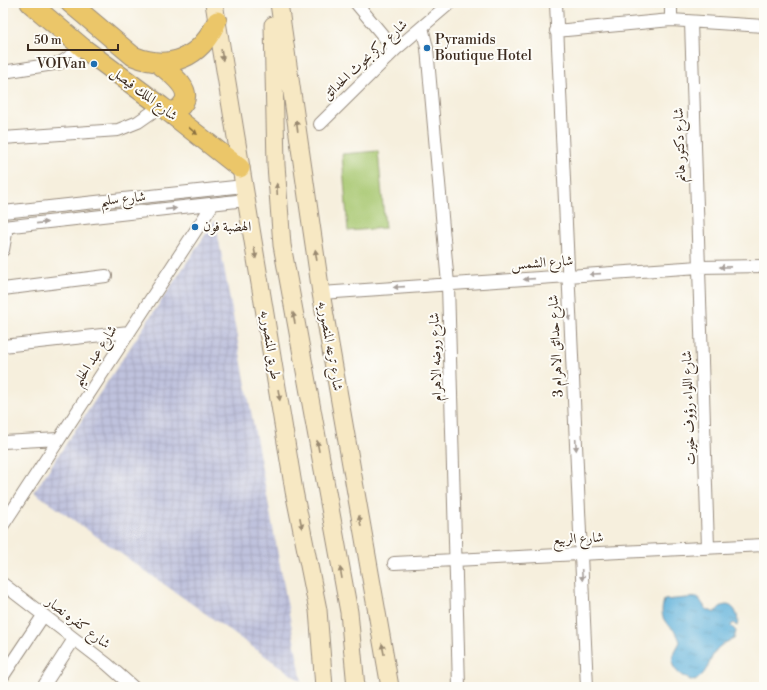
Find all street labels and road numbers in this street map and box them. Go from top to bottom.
street label: شارع مركز بحوث الحدائق [319,16,413,106]
street label: شارع الملك فيصل [106,63,181,127]
street label: شارع دكتور هانم [670,107,693,183]
street label: شارع سليم [99,188,147,214]
street label: شارع الشمس [510,252,574,276]
street label: شارع حدائق الاهرام 3 [544,294,571,398]
street label: شارع ترعه المنصوريه [311,300,347,393]
street label: طريق المنصوريه [256,309,284,381]
street label: شارع روضه الاهرام [425,312,450,402]
street label: شارع عبد الحليم [69,322,125,392]
street label: شارع اللواء رؤوف خيرت [678,350,702,466]
street label: شارع الربيع [552,529,604,553]
street label: شارع كفره نصار [39,592,114,655]

